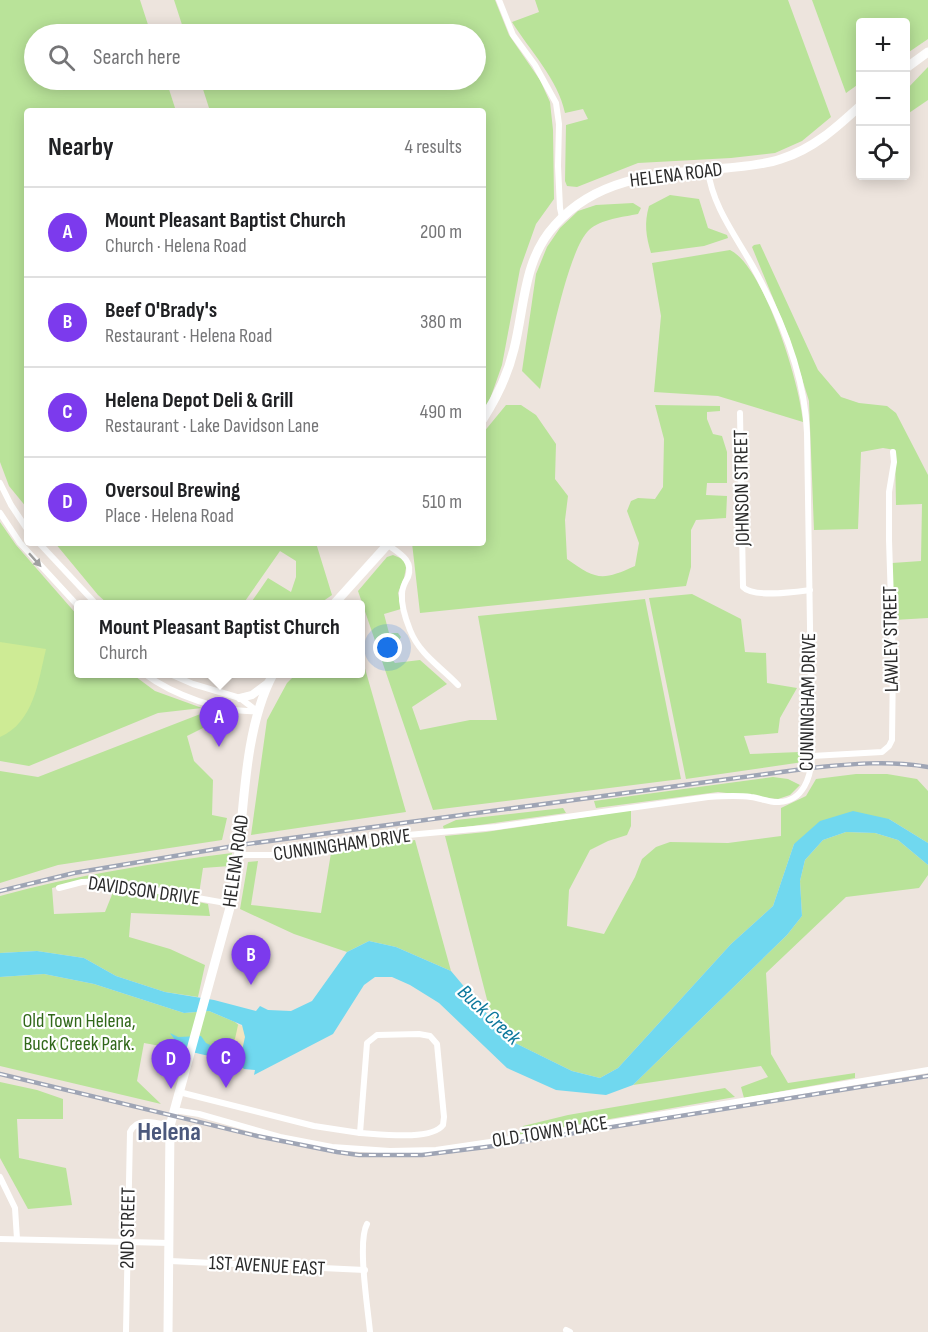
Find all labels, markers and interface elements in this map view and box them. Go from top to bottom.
map controls [856,18,910,180]
button: + [856,18,910,72]
search box [24,24,486,90]
icon: search [45,41,78,74]
text: Search here [93,44,180,71]
button: − [856,72,910,126]
button: locate [856,126,910,180]
text: Nearby [48,132,114,163]
text: 4 results [405,135,462,159]
street label: HELENA ROAD [628,157,724,193]
text: Mount Pleasant Baptist Church [105,207,346,234]
text: A [63,220,72,244]
text: 200 m [420,220,462,244]
text: Church · Helena Road [105,234,247,258]
text: Beef O'Brady's [105,297,217,324]
text: B [63,310,72,334]
text: 380 m [420,310,462,334]
text: Restaurant · Helena Road [105,324,272,348]
text: Helena Depot Deli & Grill [105,387,293,414]
text: C [62,400,73,424]
text: 490 m [420,400,462,424]
text: Restaurant · Lake Davidson Lane [105,414,319,438]
street label: JOHNSON STREET [729,430,755,547]
text: Oversoul Brewing [105,477,240,504]
text: D [62,490,73,514]
text: 510 m [422,490,462,514]
text: Place · Helena Road [105,504,234,528]
one-way arrow [28,552,41,567]
street label: LAWLEY STREET [878,586,904,692]
popup [74,600,365,678]
text: Mount Pleasant Baptist Church [99,614,340,641]
your location [373,633,402,662]
street label: CUNNINGHAM DRIVE [795,633,821,771]
text: Church [99,641,148,665]
pin: A [200,698,238,747]
street label: HELENA ROAD [218,813,254,909]
street label: CUNNINGHAM DRIVE [272,823,412,867]
street label: DAVIDSON DRIVE [87,871,201,911]
pin: B [232,936,270,985]
water label: Buck Creek [452,980,526,1051]
park label: Old Town Helena, Buck Creek Park. [22,1009,136,1056]
pin: C [206,1038,246,1088]
pin: D [152,1040,190,1089]
street label: OLD TOWN PLACE [491,1111,609,1153]
district label: Helena [137,1117,201,1148]
street label: 2ND STREET [115,1187,141,1269]
street label: 1ST AVENUE EAST [208,1251,326,1281]

